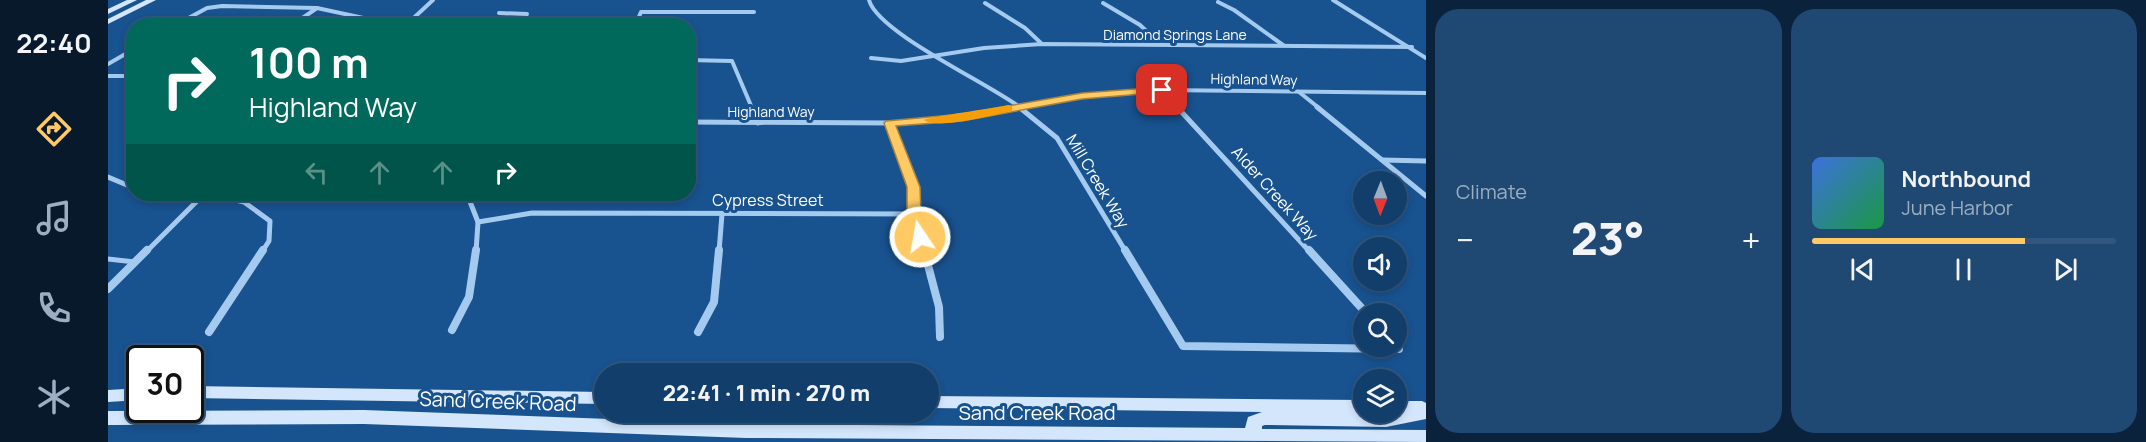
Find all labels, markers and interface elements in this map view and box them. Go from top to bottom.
text: 22:40 [16,24,92,61]
street label: Diamond Springs Lane [1103,25,1247,44]
text: 100 m [249,33,369,91]
icon: right [150,42,228,120]
pin [1136,64,1187,115]
street label: Highland Way [1210,69,1298,89]
icon: arrive [1145,73,1178,106]
text: Highland Way [249,88,417,125]
street label: Highland Way [727,102,815,121]
icon: directions [33,108,75,150]
street label: Mill Creek Way [1061,130,1135,233]
street label: Alder Creek Way [1227,141,1324,245]
icon: left [300,156,333,189]
icon: ahead [363,156,396,189]
icon: ahead [426,156,459,189]
icon: right [489,156,522,189]
text: Northbound [1902,164,2031,194]
north arrow [1353,171,1407,225]
map controls [1353,171,1407,423]
text: Climate [1456,178,1527,205]
street label: Cypress Street [712,189,824,211]
text: June Harbor [1902,194,2013,221]
icon: music [33,197,75,239]
position arrow [888,205,952,269]
text: 23° [1571,207,1645,269]
text: − [1456,217,1474,262]
text: + [1741,217,1760,262]
button: sound [1353,237,1407,291]
icon: previous [1846,253,1879,286]
icon: pause [1947,253,1980,286]
icon: next [2049,253,2082,286]
icon: phone [33,287,75,329]
button: search [1353,303,1407,357]
speed limit sign: 30 [126,345,204,423]
button: layers [1353,369,1407,423]
icon: climate [33,376,75,418]
text: 22:41 · 1 min · 270 m [663,378,870,408]
street label: Sand Creek Road [419,385,577,417]
street label: Sand Creek Road [958,399,1116,426]

